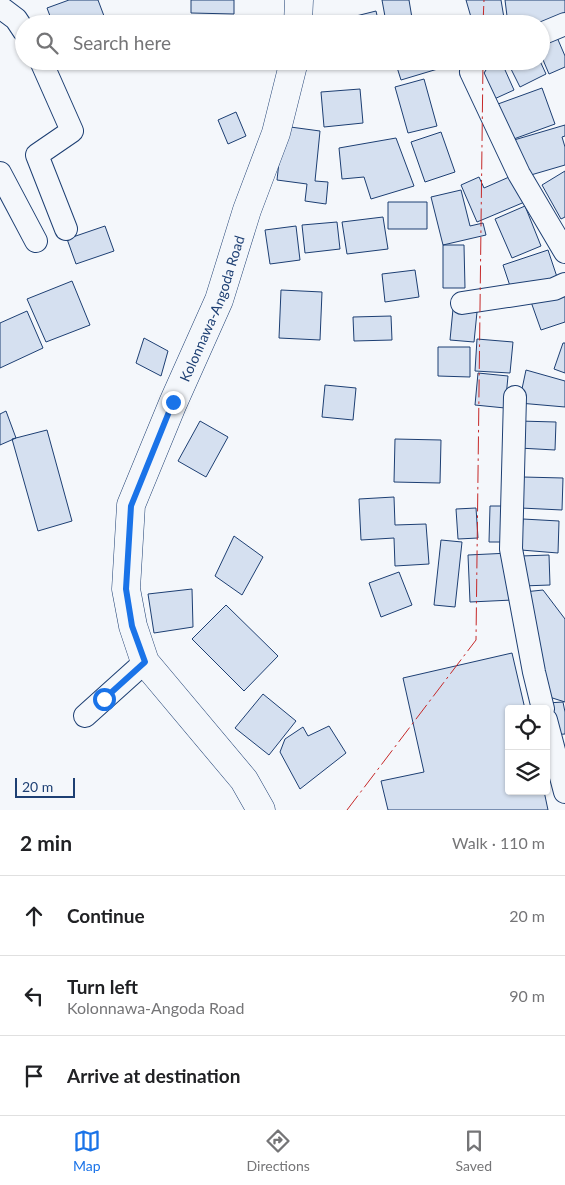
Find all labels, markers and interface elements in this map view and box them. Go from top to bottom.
search box [15,15,550,70]
icon: search [33,29,61,57]
text: Search here [73,31,171,54]
street label: Kolonnawa-Angoda Road [175,233,247,384]
route end [162,391,185,414]
route start [93,688,116,711]
map controls [505,705,550,795]
button: locate [505,705,550,750]
button: layers [505,750,550,795]
scale bar [15,775,75,798]
text: 20 m [22,778,53,795]
text: 2 min [20,830,72,855]
text: Walk · 110 m [452,833,545,852]
icon: ahead [20,902,48,930]
text: Continue [67,904,145,927]
text: 20 m [509,906,545,925]
text: Turn left [67,975,138,998]
icon: left [20,982,48,1010]
text: 90 m [509,986,545,1005]
text: Kolonnawa-Angoda Road [67,998,245,1017]
icon: arrive [20,1062,48,1090]
text: Arrive at destination [67,1064,240,1087]
tab: Map [73,1127,101,1174]
tab: Directions [247,1127,310,1174]
tab: Saved [456,1127,492,1174]

